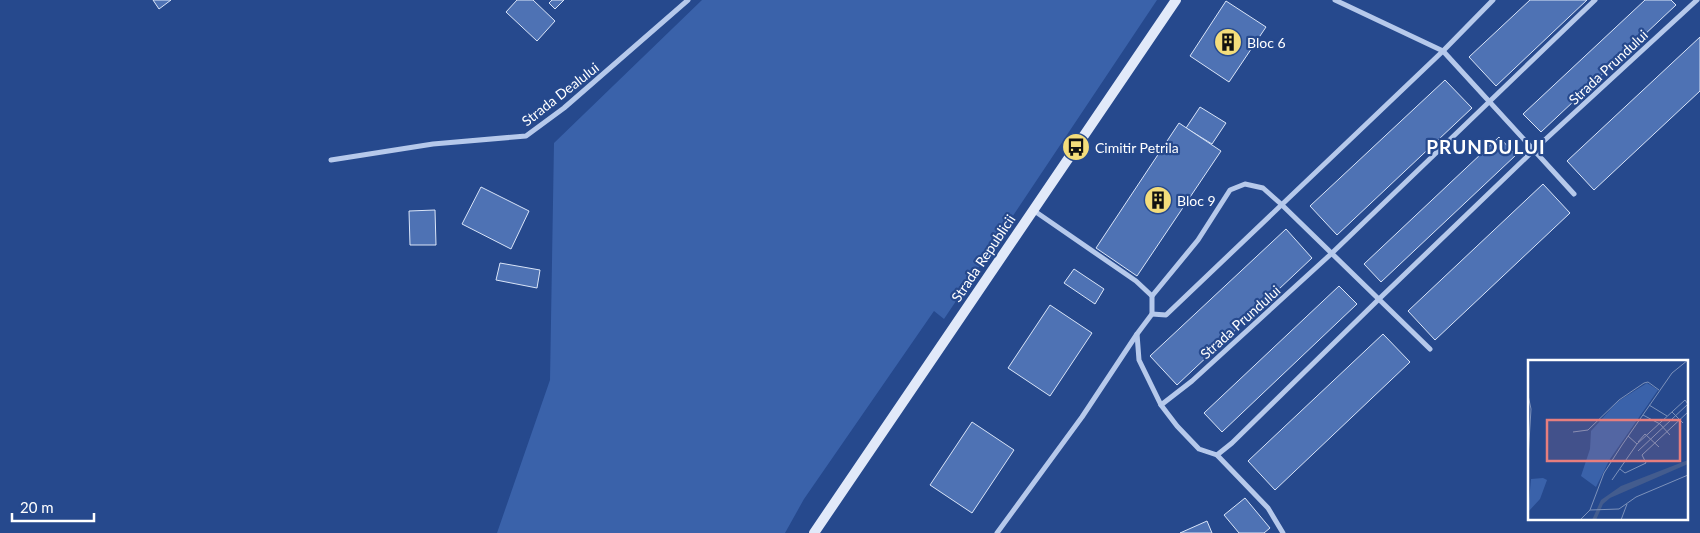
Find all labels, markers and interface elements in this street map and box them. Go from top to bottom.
street label: Strada Prundului [1565,26,1651,108]
building icon: Bloc 6 [1213,27,1243,57]
place label: Bloc 6 [1247,34,1286,51]
street label: Strada Dealului [518,59,602,129]
bus stop icon: Cimitir Petrila [1061,132,1091,162]
district label: PRUNDULUI [1426,135,1546,158]
place label: Cimitir Petrila [1095,139,1179,156]
building icon: Bloc 9 [1143,185,1173,215]
place label: Bloc 9 [1177,192,1216,209]
street label: Strada Republicii [947,211,1019,305]
street label: Strada Prundului [1197,282,1283,362]
inset map [1528,360,1688,520]
scale bar [12,490,95,522]
text: 20 m [20,498,54,516]

